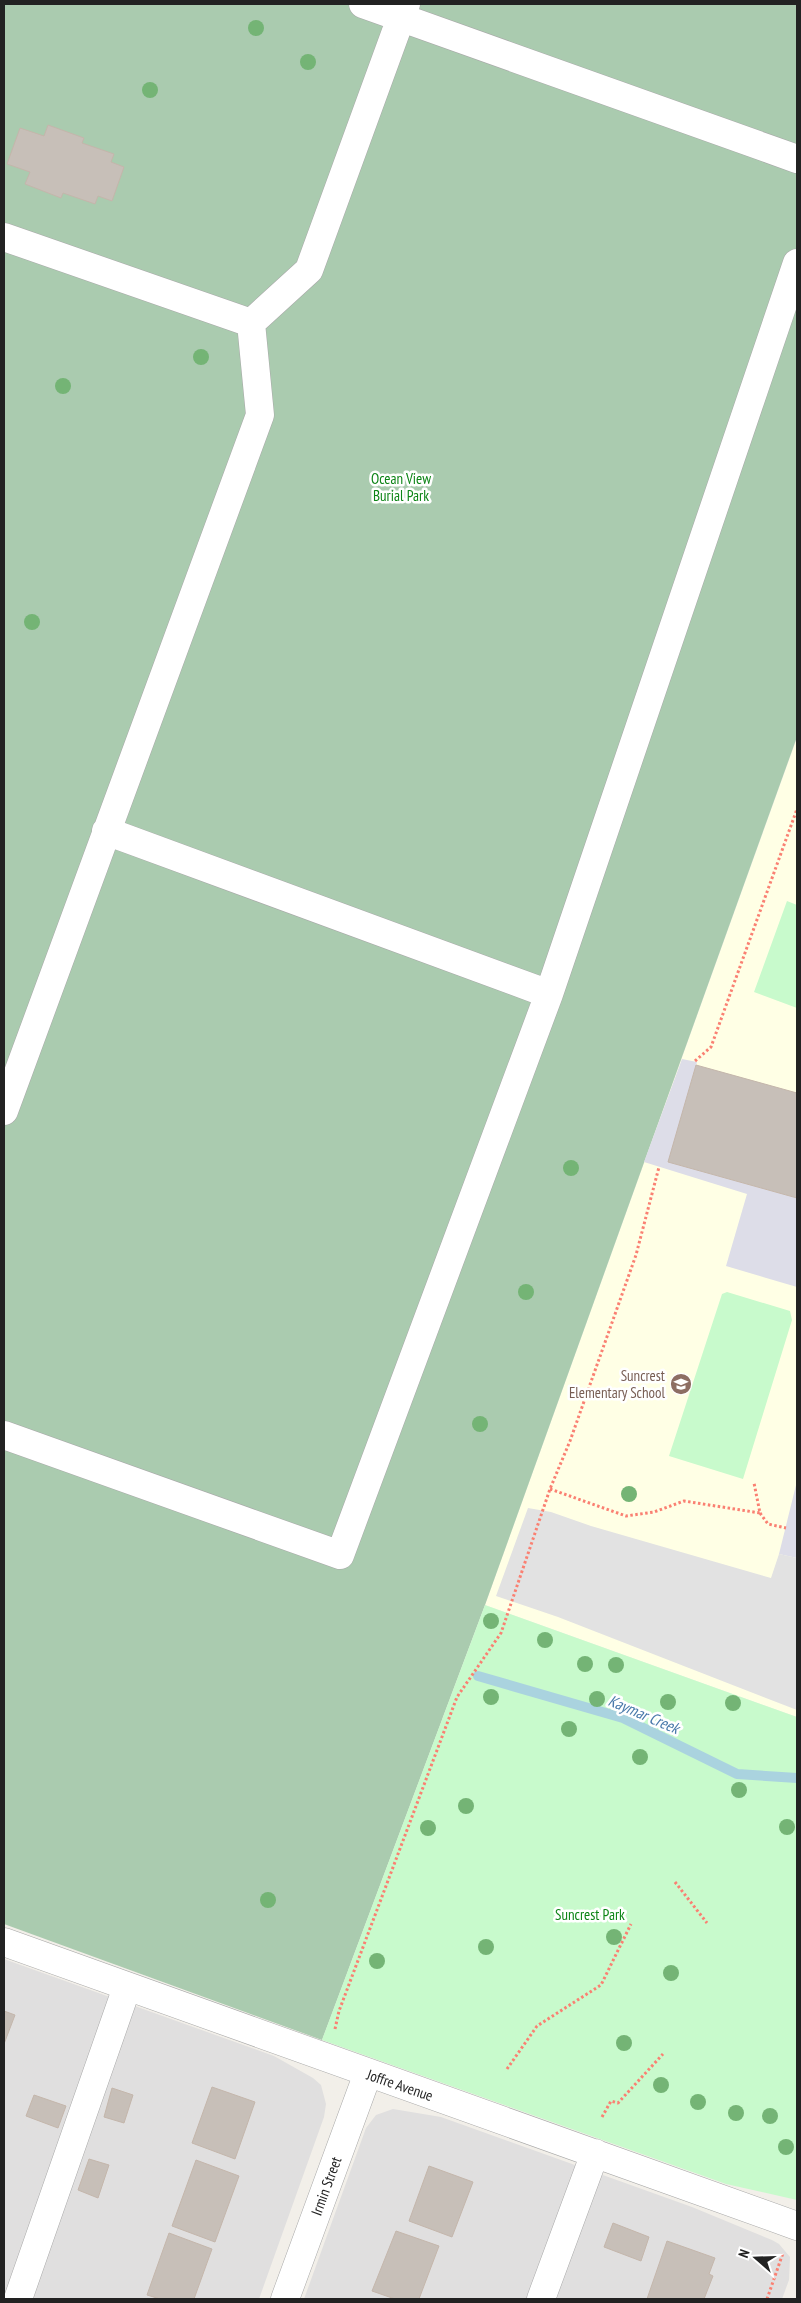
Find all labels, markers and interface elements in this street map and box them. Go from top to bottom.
park label: Ocean View Burial Park [371,469,431,505]
place label: Suncrest Elementary School [569,1366,666,1402]
school or university icon: Suncrest Elementary School [669,1372,693,1396]
water label: Kaymar Creek [605,1690,684,1739]
park label: Suncrest Park [555,1905,625,1924]
street label: Joffre Avenue [363,2065,436,2105]
street label: Irmin Street [307,2154,345,2218]
north arrow [731,2233,781,2283]
text: N [734,2247,754,2260]

